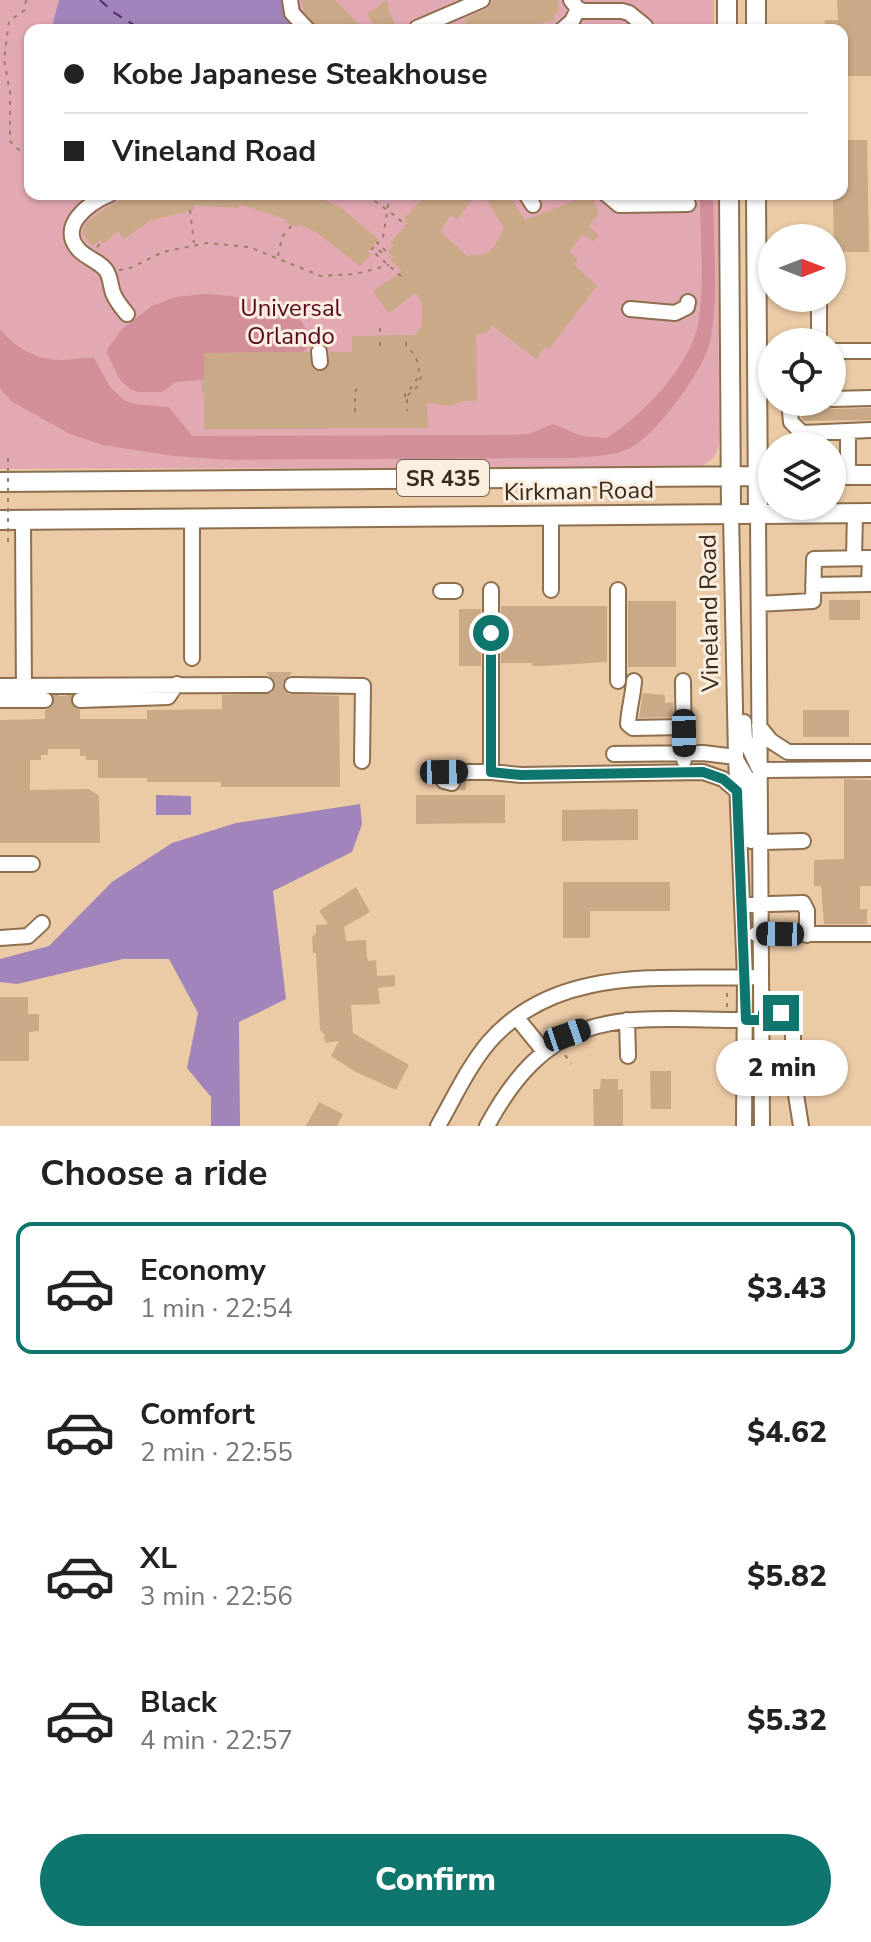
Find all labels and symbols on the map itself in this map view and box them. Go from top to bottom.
north arrow [758,224,846,312]
park label: Universal Orlando [240,292,342,352]
road number: SR 435 [397,460,489,496]
street label: Kirkman Road [504,474,654,508]
street label: Vineland Road [692,534,726,693]
route start [473,615,509,651]
car [672,709,696,757]
car [420,760,468,784]
car [756,922,804,946]
route end [763,995,799,1031]
car [540,1016,594,1054]
callout: 2 min [715,1041,847,1097]

